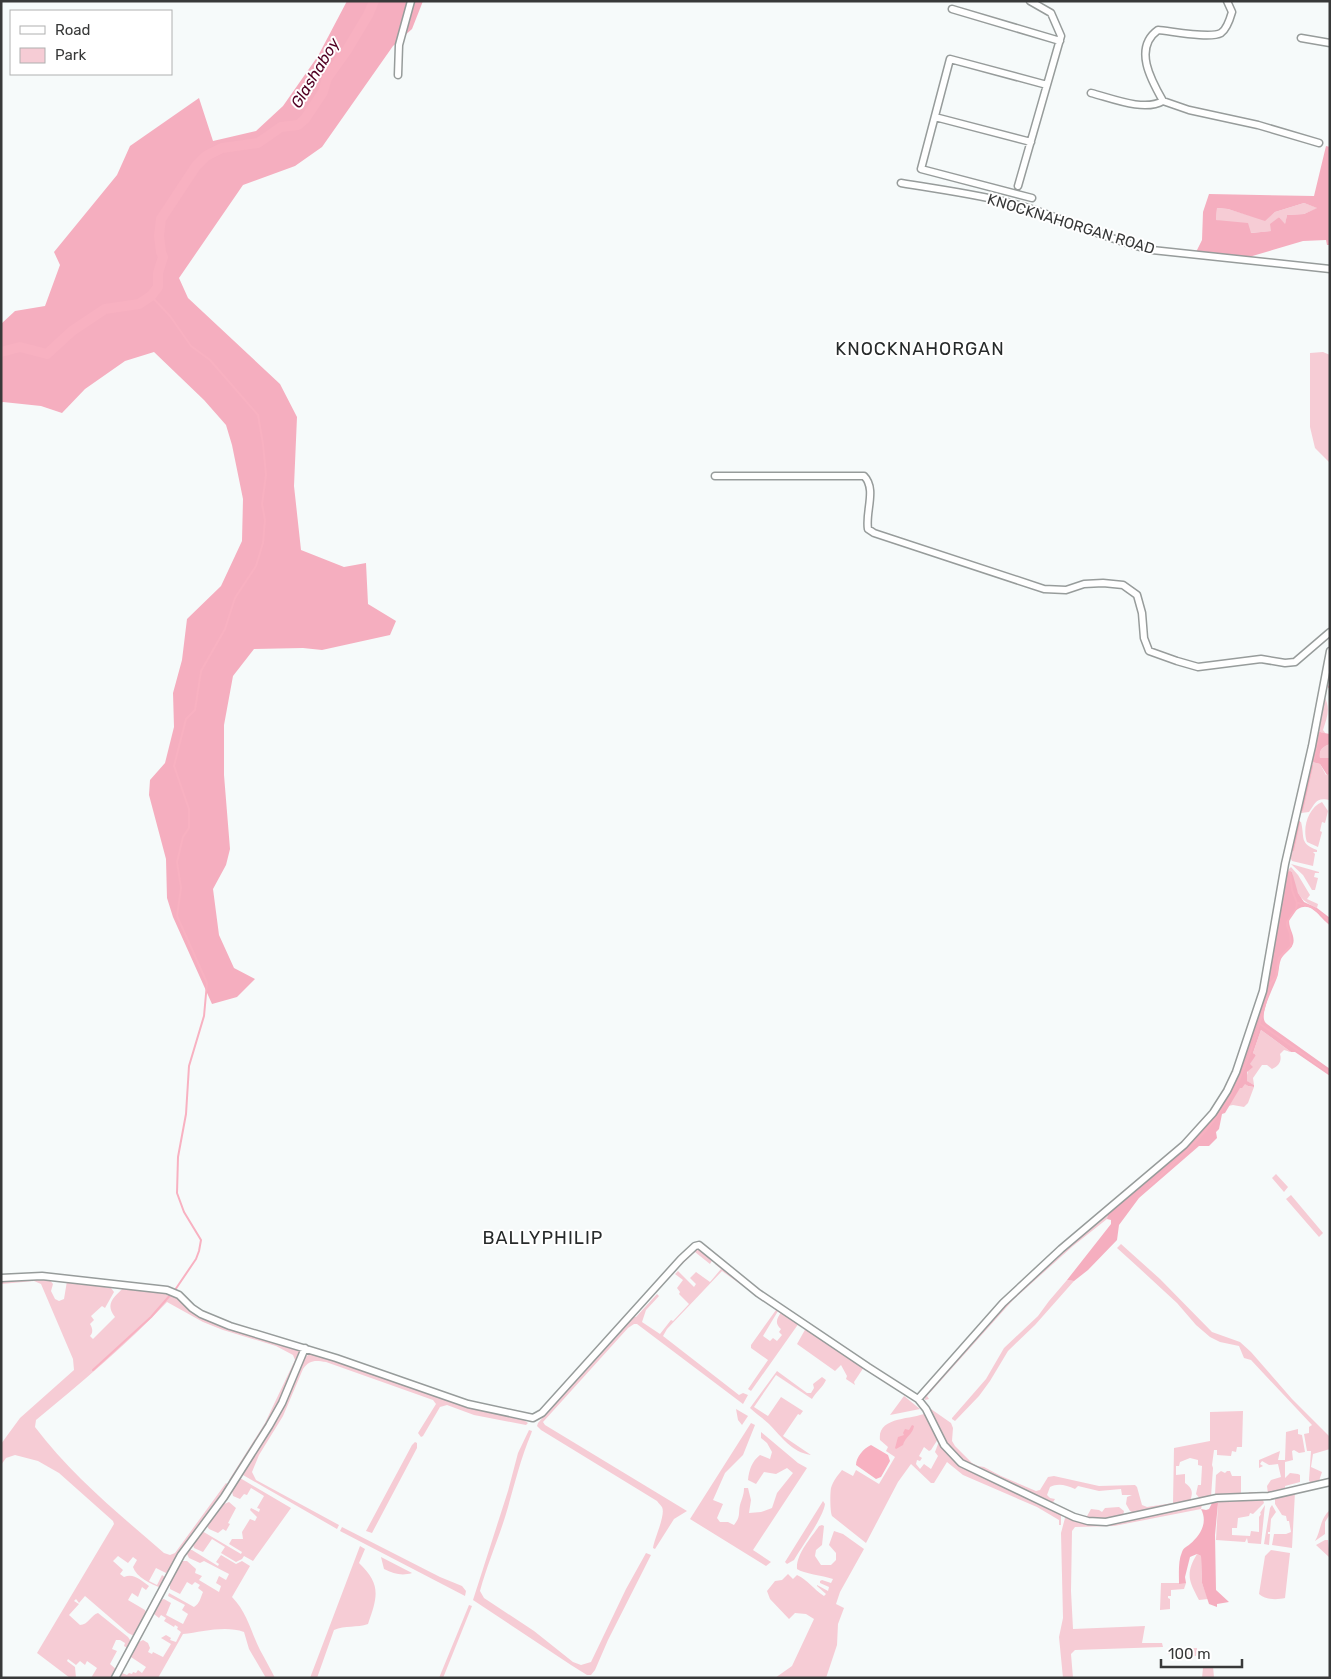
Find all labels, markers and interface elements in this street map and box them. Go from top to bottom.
legend [10,10,172,75]
text: Road [55,21,91,39]
water label: Glashaboy [287,33,344,112]
text: Park [55,46,86,64]
street label: KNOCKNAHORGAN ROAD [985,190,1157,258]
district label: KNOCKNAHORGAN [835,338,1005,360]
district label: BALLYPHILIP [483,1227,603,1249]
scale bar [1161,1636,1242,1668]
text: 100 m [1168,1645,1210,1663]

